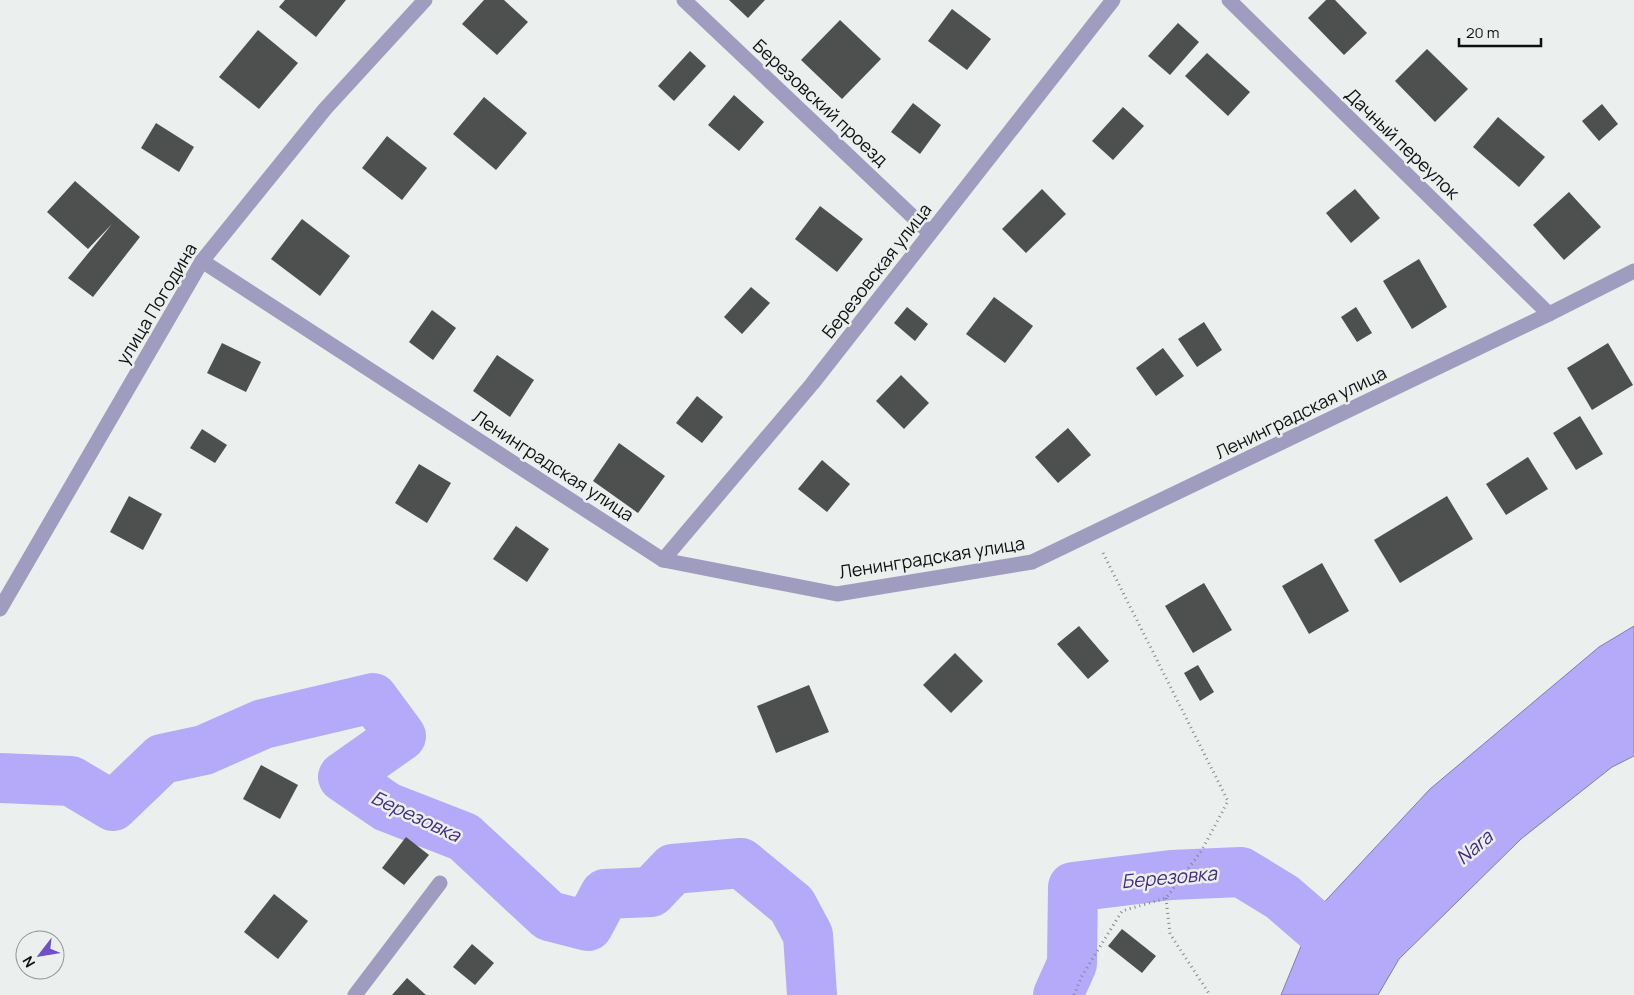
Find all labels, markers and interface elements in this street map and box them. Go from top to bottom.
scale bar [1459,15,1542,47]
text: 20 m [1466,22,1499,43]
street label: Березовский проезд [748,33,893,171]
street label: Дачный переулок [1340,82,1466,205]
street label: Березовская улица [816,198,936,343]
street label: улица Погодина [110,238,202,369]
street label: Ленинградская улица [1211,360,1390,464]
street label: Ленинградская улица [468,404,639,526]
street label: Ленинградская улица [837,530,1026,584]
water label: Березовка [367,784,466,849]
water label: Nara [1450,823,1499,870]
water label: Березовка [1120,860,1219,894]
north arrow [15,930,65,980]
text: N [18,953,39,971]

